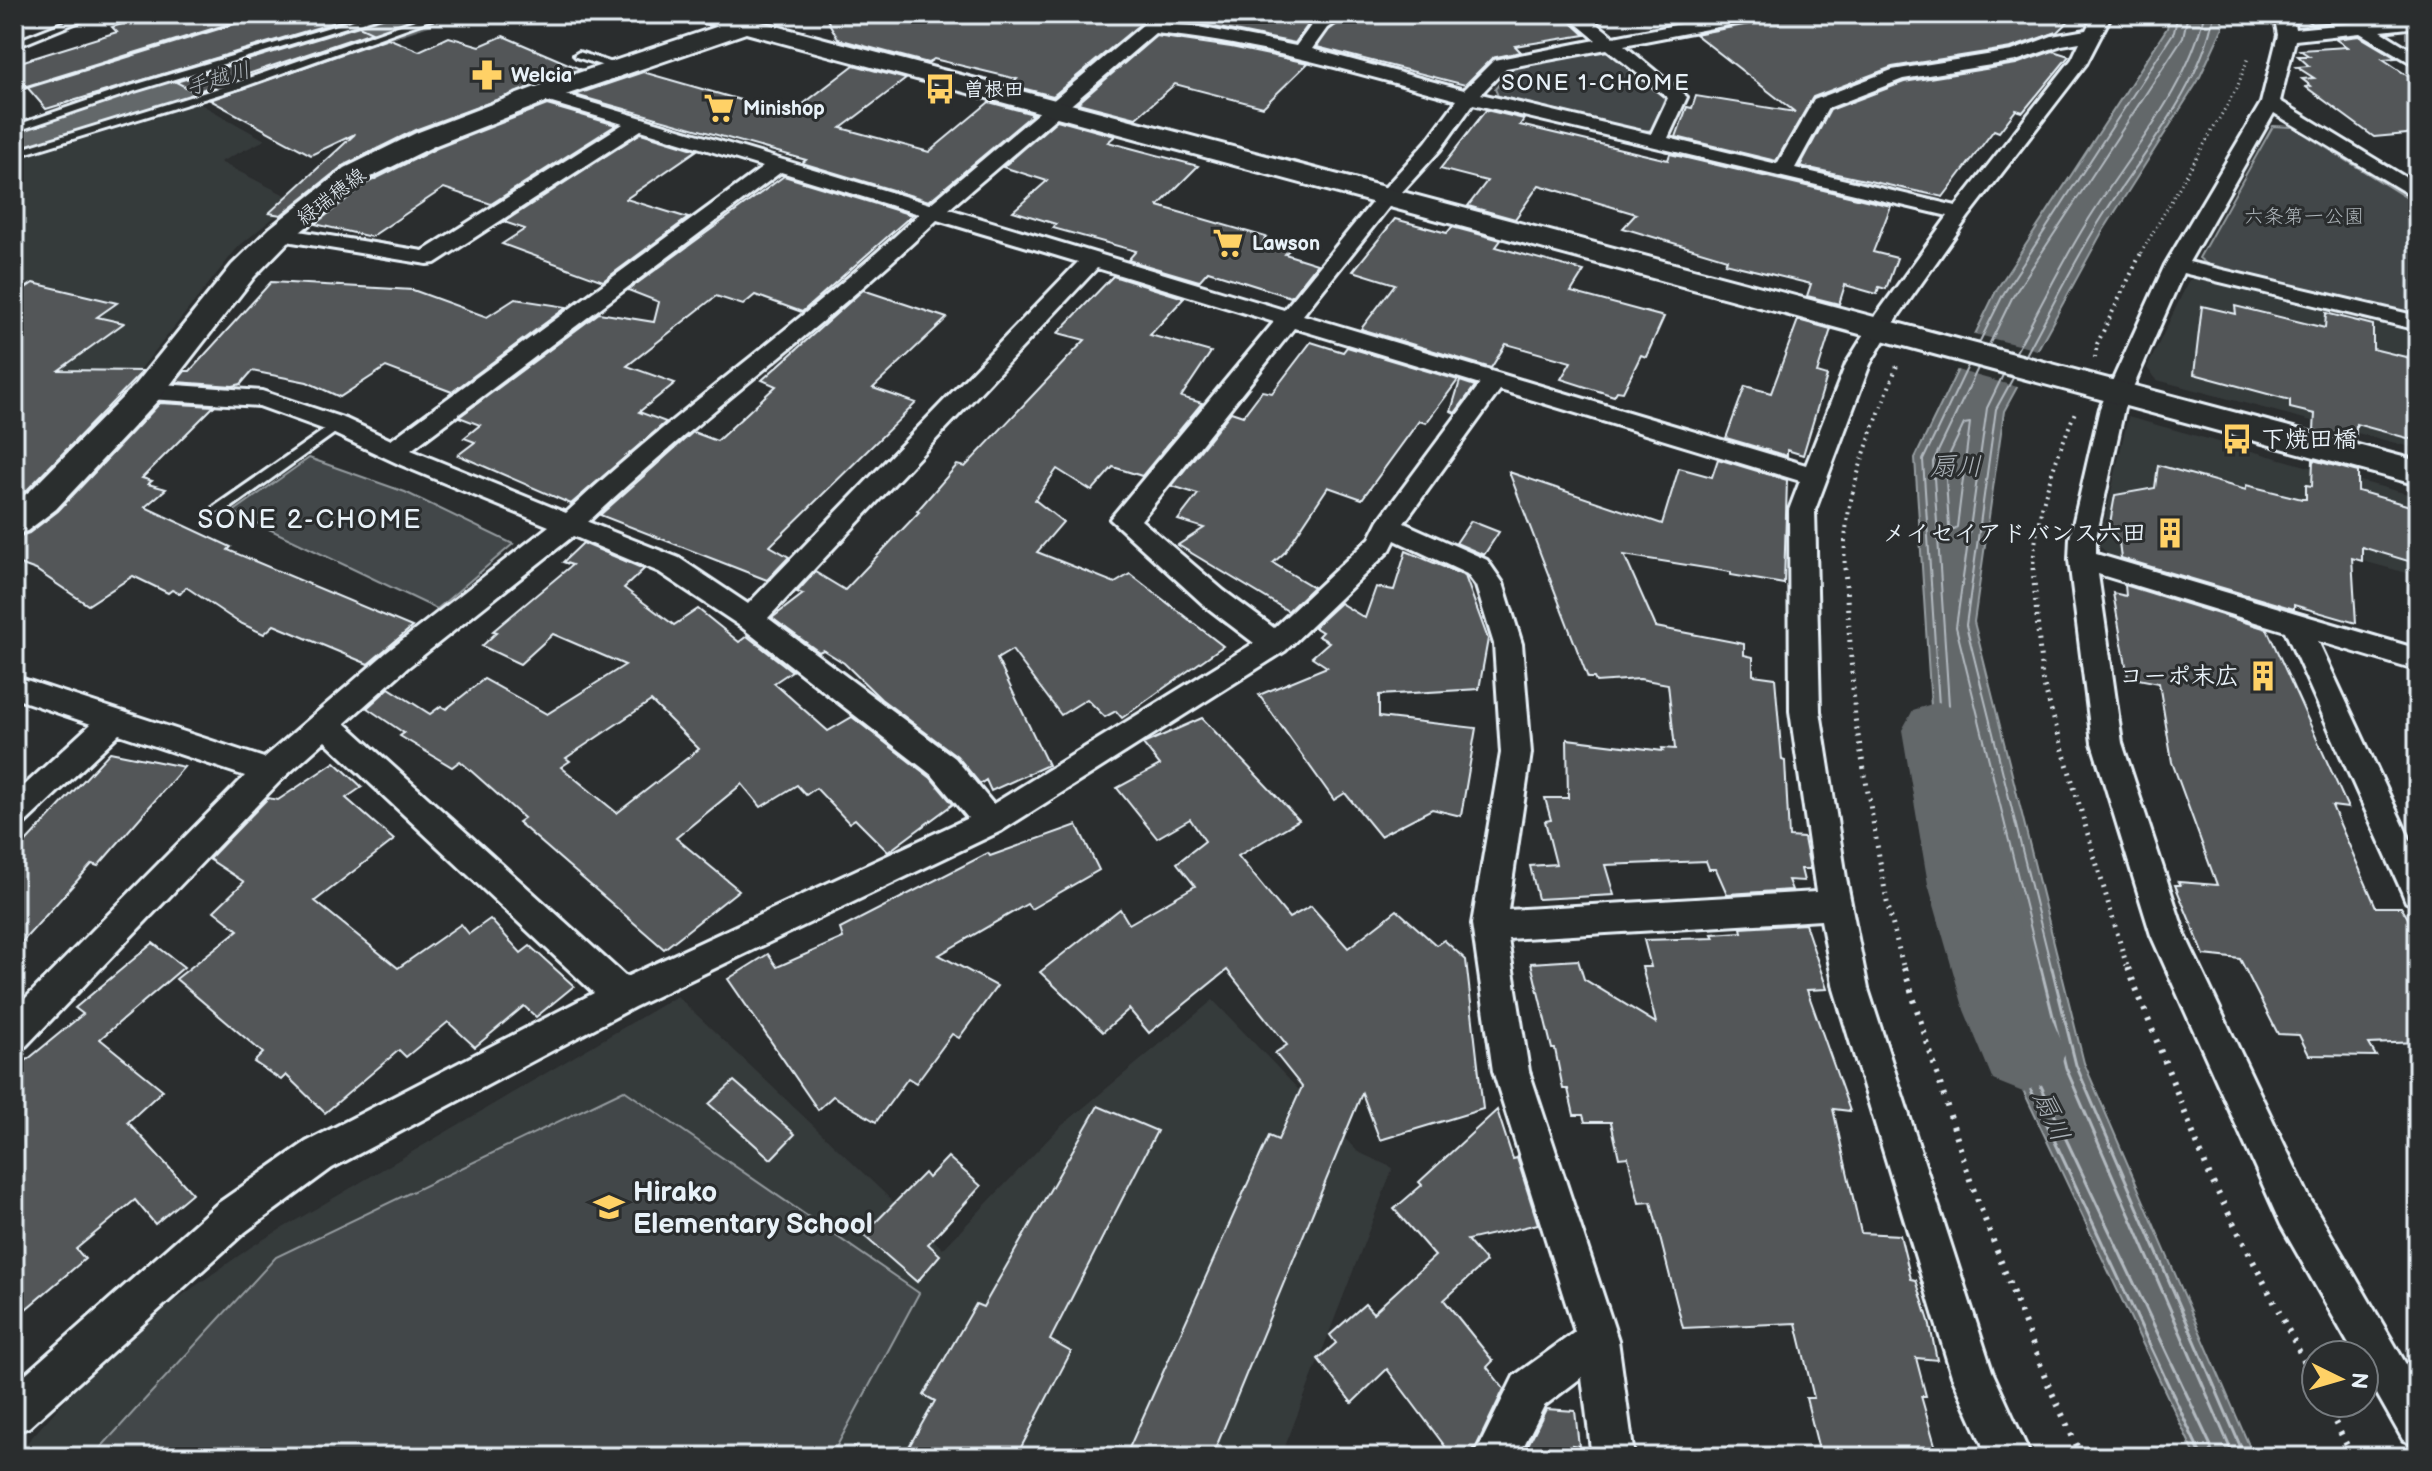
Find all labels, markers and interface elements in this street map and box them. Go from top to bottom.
water label: 手越川 [183,57,254,102]
pharmacy icon: Welcia [470,58,504,92]
place label: Welcia [511,64,572,88]
district label: SONE 1-CHOME [1501,70,1691,97]
bus stop icon: 曽根田 [923,72,957,106]
place label: 曽根田 [964,78,1024,102]
supermarket icon: Minishop [702,91,736,125]
place label: Minishop [743,97,825,121]
street label: 緑瑞穂線 [292,163,371,230]
park label: 六条第一公園 [2244,205,2364,229]
supermarket icon: Lawson [1211,226,1245,260]
place label: Lawson [1252,232,1320,256]
bus stop icon: 下焼田橋 [2220,422,2254,456]
place label: 下焼田橋 [2261,425,2357,454]
water label: 扇川 [1930,452,1982,483]
district label: SONE 2-CHOME [198,505,422,536]
building icon: メイセイアドバンス六田 [2153,516,2187,550]
place label: メイセイアドバンス六田 [1882,519,2146,548]
building icon: コーポ末広 [2246,659,2280,693]
place label: コーポ末広 [2119,662,2239,691]
water label: 扇川 [2026,1087,2075,1147]
place label: Hirako Elementary School [633,1176,873,1241]
school or university icon: Hirako Elementary School [592,1190,626,1224]
north arrow [2300,1339,2380,1419]
text: N [2344,1371,2373,1390]

